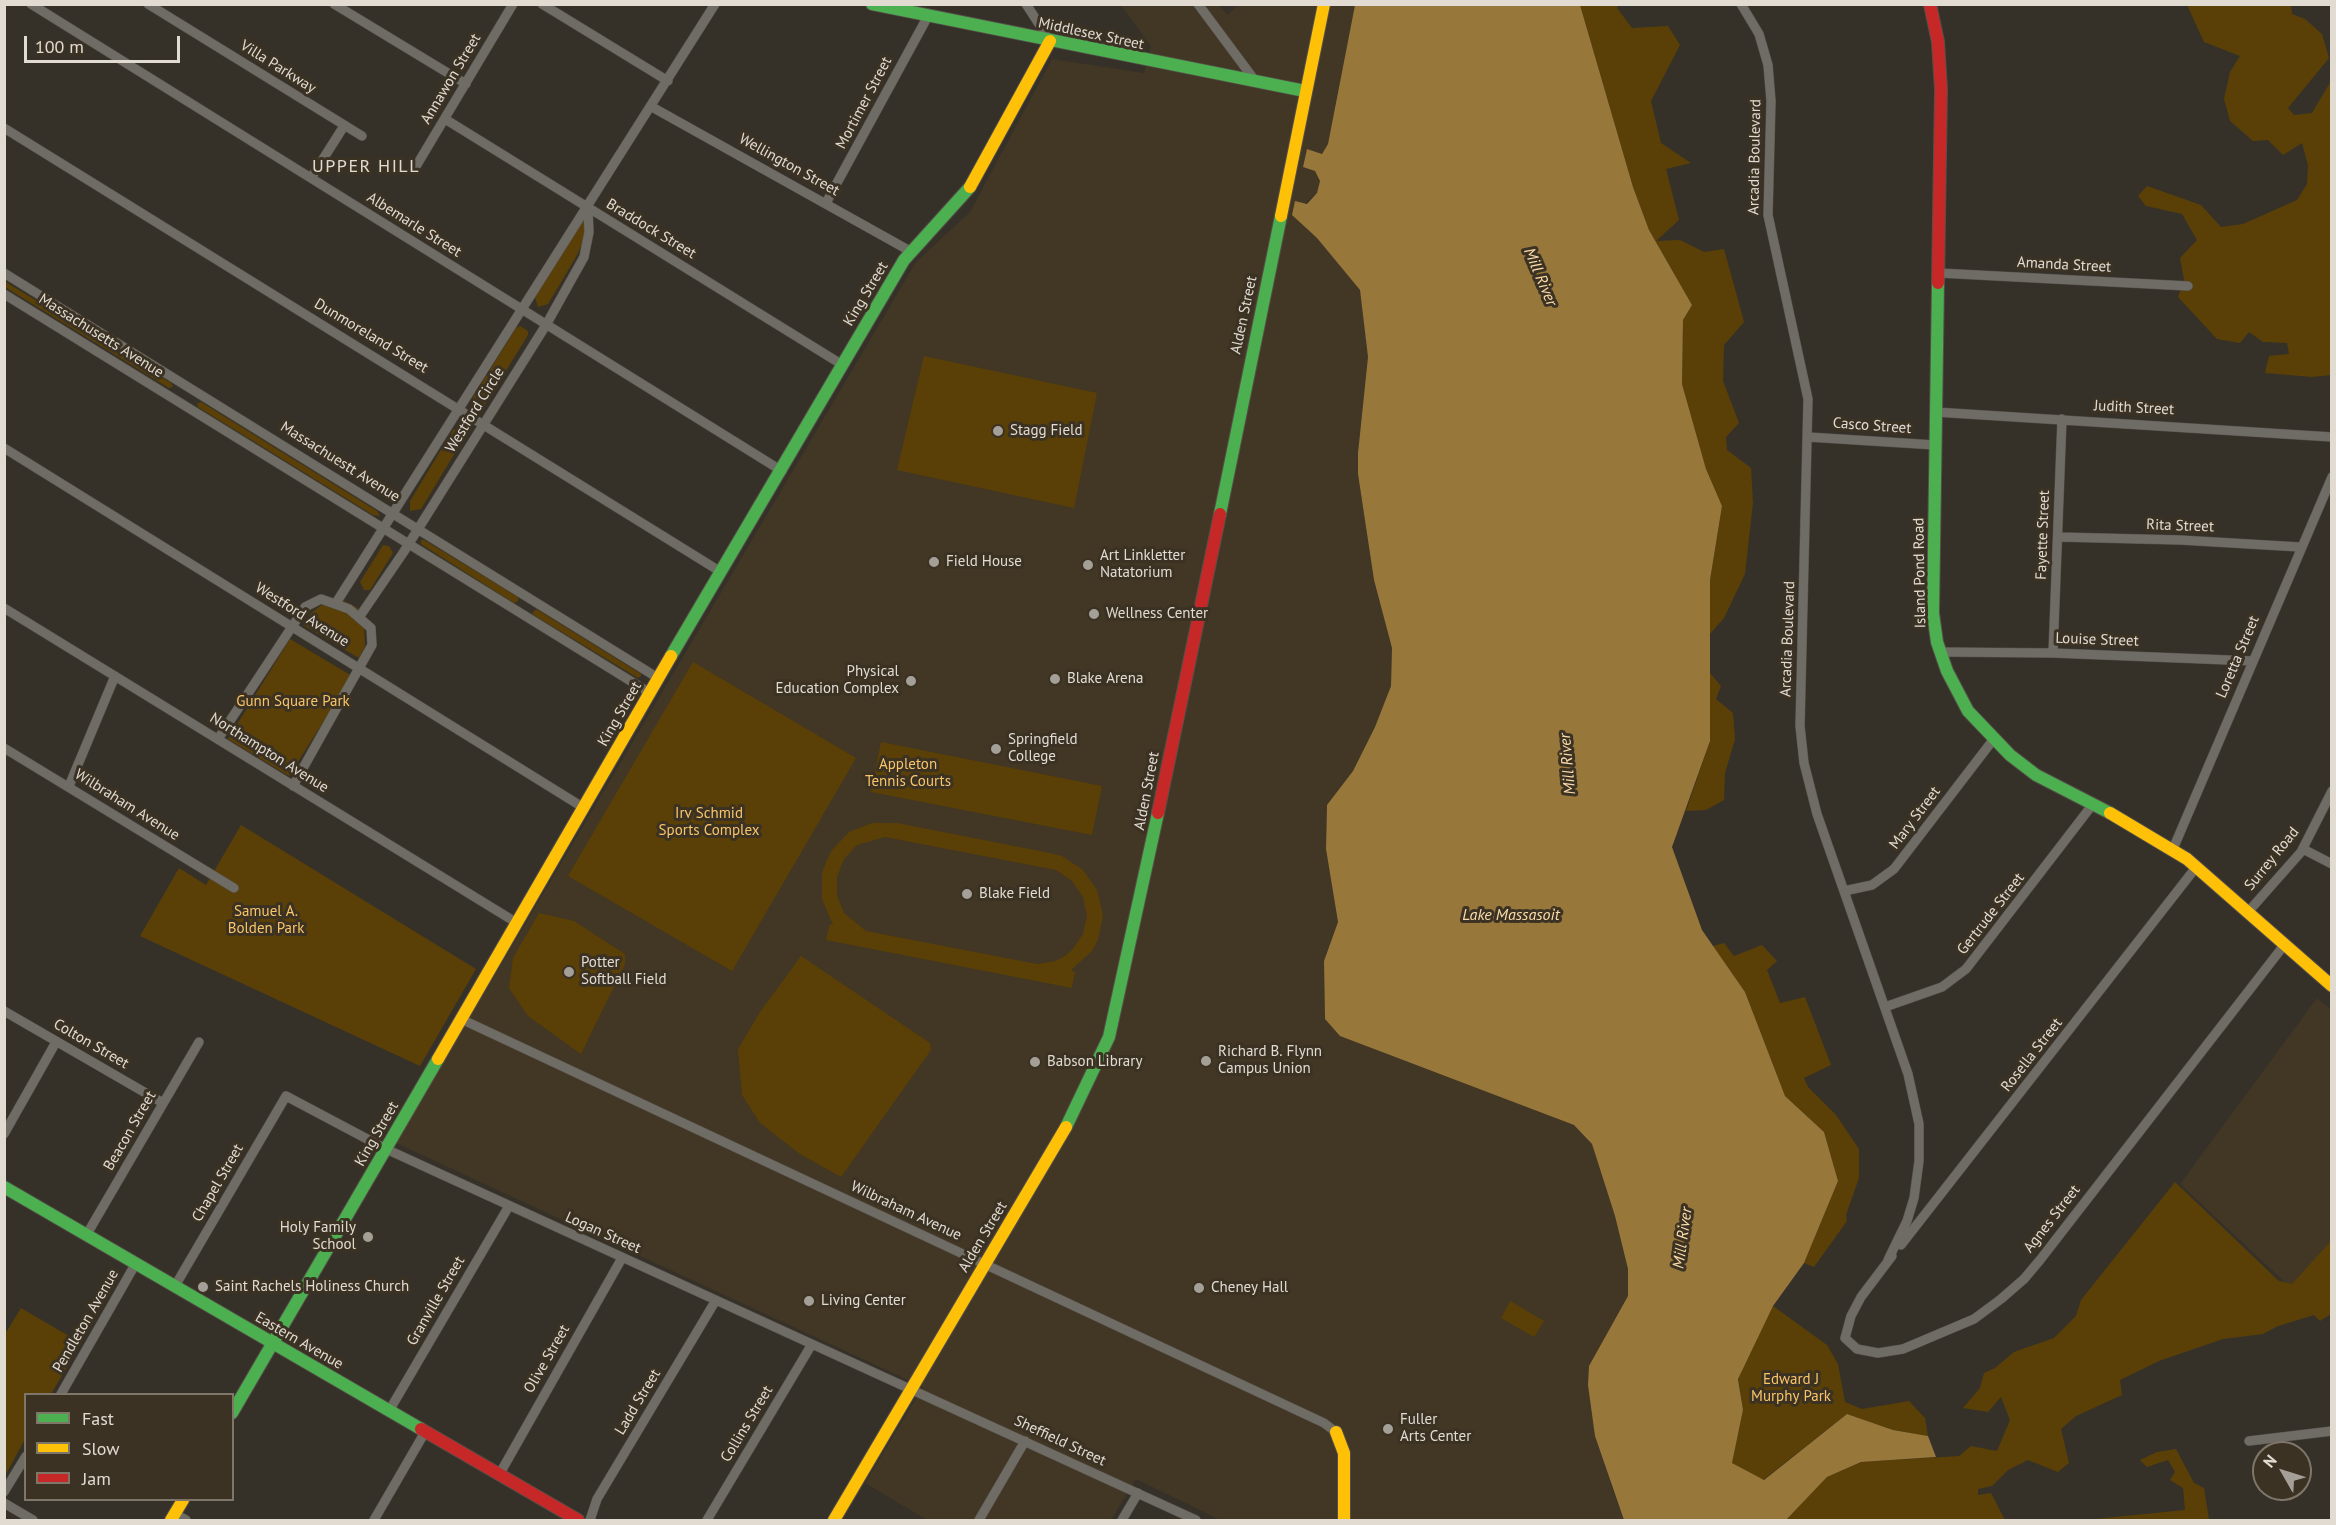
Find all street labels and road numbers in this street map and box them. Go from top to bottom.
street label: Middlesex Street [1036,14,1146,54]
street label: Annawon Street [417,31,485,127]
street label: Villa Parkway [237,37,319,97]
street label: Mortimer Street [832,54,896,152]
street label: Arcadia Boulevard [1745,99,1765,215]
street label: Wellington Street [736,130,842,200]
street label: Albemarle Street [363,189,465,261]
street label: Braddock Street [603,195,699,263]
street label: Amanda Street [2016,254,2112,276]
street label: King Street [840,259,892,329]
street label: Alden Street [1227,274,1261,356]
street label: Massachusetts Avenue [35,290,167,382]
street label: Dunmoreland Street [311,295,431,377]
street label: Westford Circle [442,364,508,456]
street label: Judith Street [2094,397,2174,419]
street label: Casco Street [1832,414,1912,438]
street label: Massachuestt Avenue [277,418,403,506]
street label: Fayette Street [2032,490,2054,580]
street label: Rita Street [2146,516,2214,536]
street label: Island Pond Road [1910,518,1930,628]
street label: Westford Avenue [252,579,352,651]
street label: Arcadia Boulevard [1777,581,1799,697]
street label: Loretta Street [2213,613,2263,701]
street label: Louise Street [2055,630,2139,650]
street label: King Street [594,678,646,750]
street label: Northampton Avenue [206,709,332,797]
street label: Alden Street [1131,750,1163,832]
street label: Wilbraham Avenue [71,766,183,844]
street label: Mary Street [1886,783,1944,853]
street label: Surrey Road [2241,824,2303,894]
street label: Gertrude Street [1954,870,2028,958]
street label: Colton Street [50,1015,132,1073]
street label: Rosella Street [1998,1015,2066,1095]
street label: Beacon Street [100,1088,160,1174]
street label: King Street [351,1098,403,1170]
street label: Chapel Street [189,1141,247,1225]
street label: Wilbraham Avenue [848,1177,964,1245]
street label: Agnes Street [2020,1182,2084,1256]
street label: Alden Street [955,1198,1011,1276]
street label: Logan Street [562,1208,644,1258]
street label: Granville Street [403,1253,469,1349]
street label: Pendleton Avenue [49,1266,123,1376]
street label: Eastern Avenue [252,1309,346,1373]
street label: Olive Street [520,1322,574,1396]
street label: Ladd Street [611,1366,665,1438]
street label: Collins Street [717,1383,777,1465]
street label: Sheffield Street [1011,1412,1109,1470]

